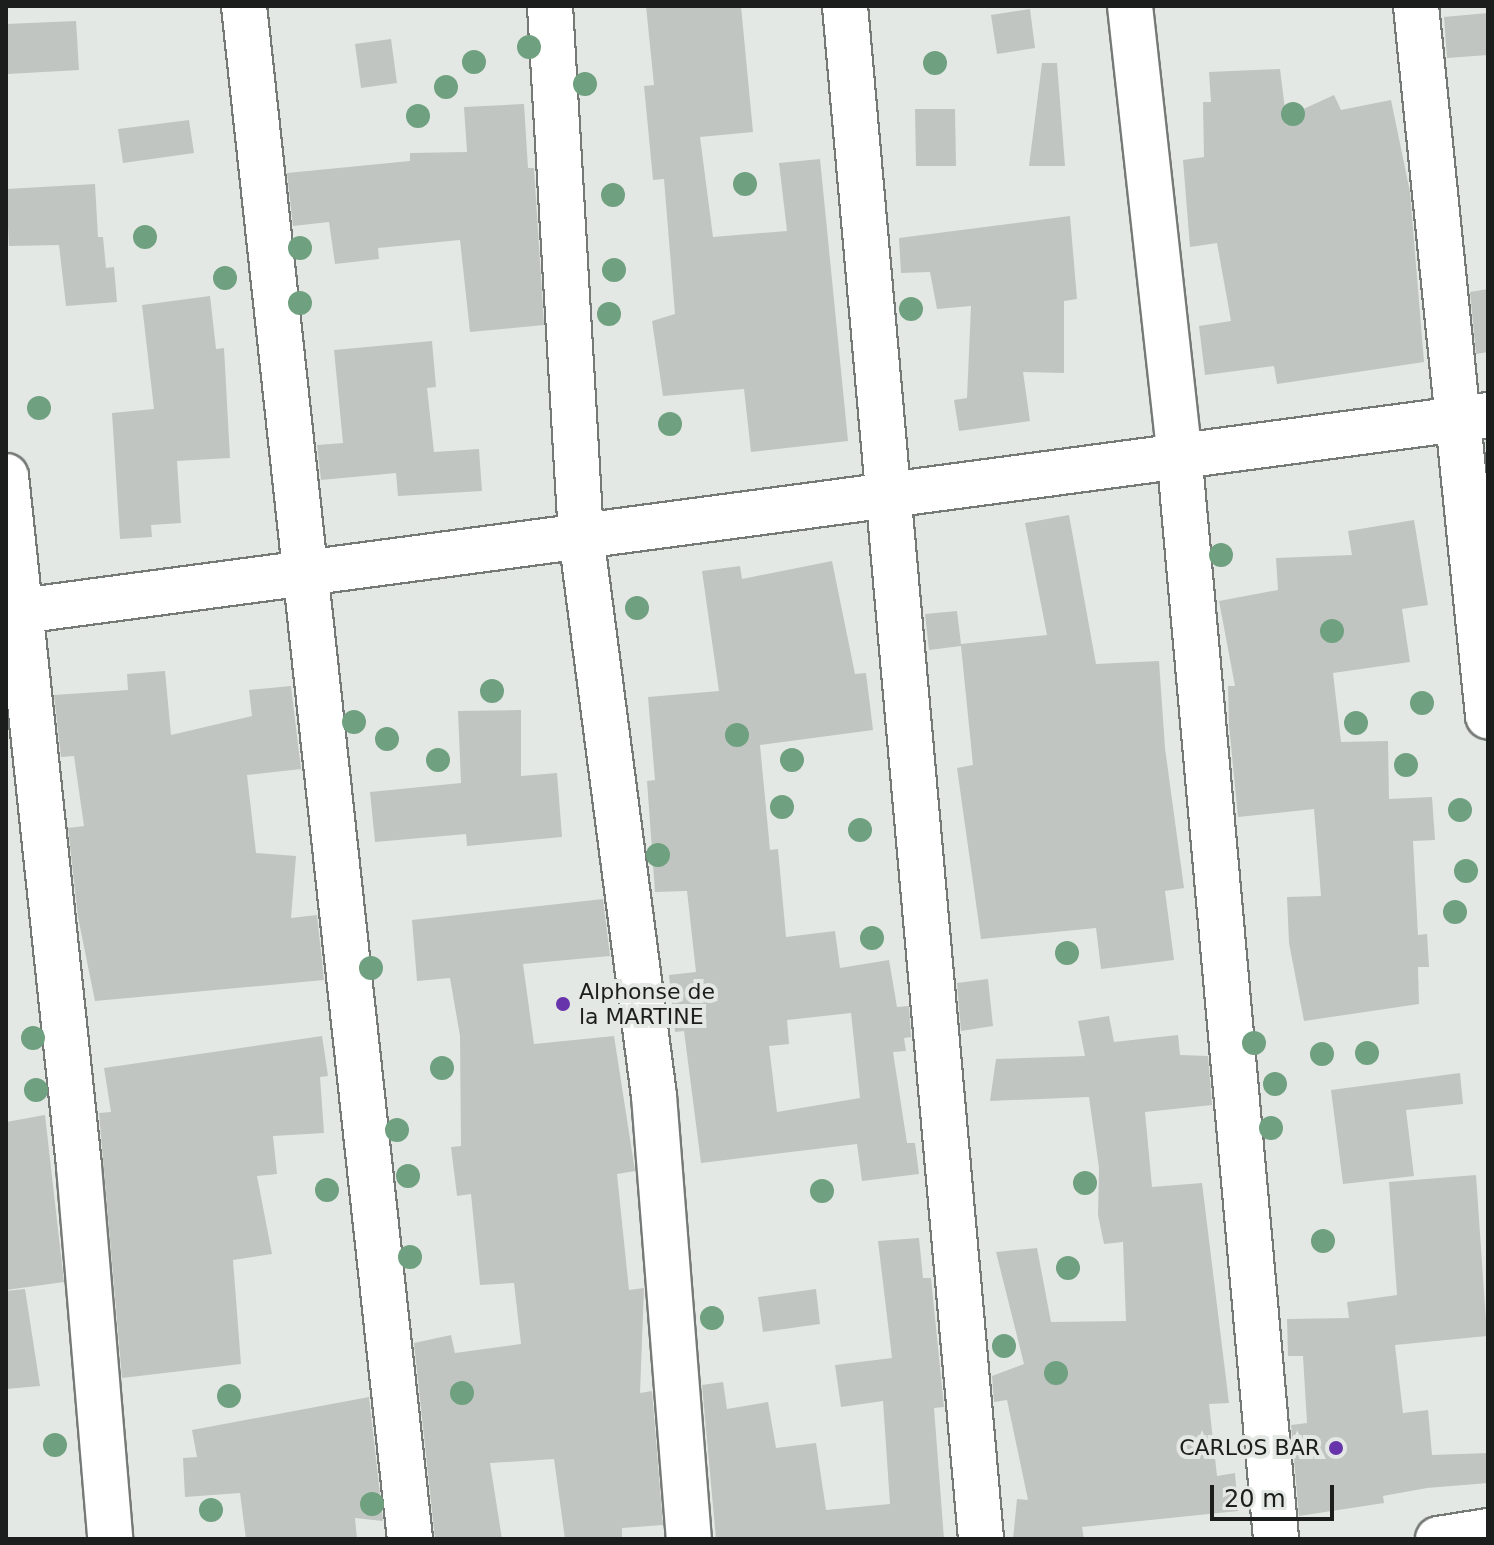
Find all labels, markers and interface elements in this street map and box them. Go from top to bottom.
place label: Alphonse de la MARTINE [579,978,715,1030]
marker: Alphonse de la MARTINE [554,995,572,1013]
place label: CARLOS BAR [1179,1435,1320,1461]
marker: CARLOS BAR [1327,1439,1345,1457]
scale bar [1214,1469,1338,1519]
text: 20 m [1224,1485,1286,1513]

